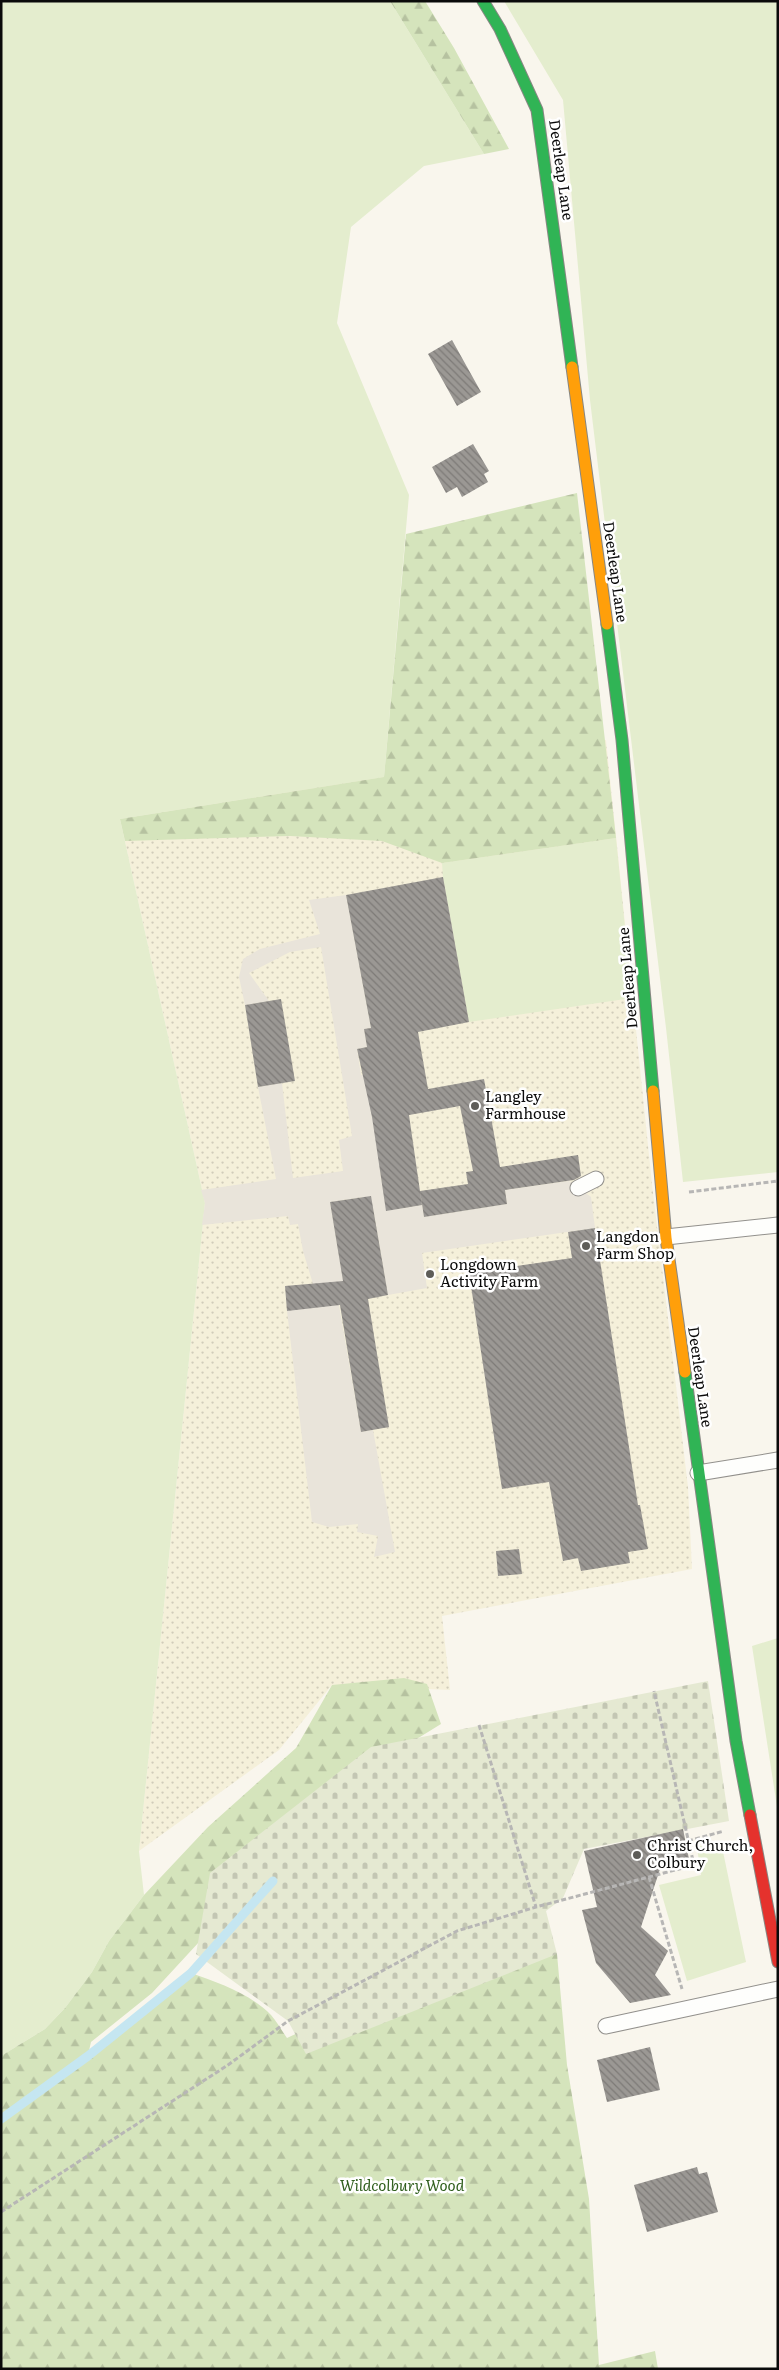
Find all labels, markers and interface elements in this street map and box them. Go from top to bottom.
street label: Deerleap Lane [544,118,581,222]
street label: Deerleap Lane [598,520,635,624]
street label: Deerleap Lane [611,926,642,1030]
place label: Langley Farmhouse [485,1084,566,1124]
marker: Langley Farmhouse [469,1100,481,1112]
place label: Langdon Farm Shop [596,1224,674,1264]
marker: Langdon Farm Shop [580,1240,592,1252]
place label: Longdown Activity Farm [440,1252,539,1292]
marker: Longdown Activity Farm [424,1268,436,1280]
street label: Deerleap Lane [683,1325,720,1429]
place label: Christ Church, Colbury [647,1833,753,1873]
marker: Christ Church, Colbury [631,1849,643,1861]
park label: Wildcolbury Wood [340,2173,465,2196]

